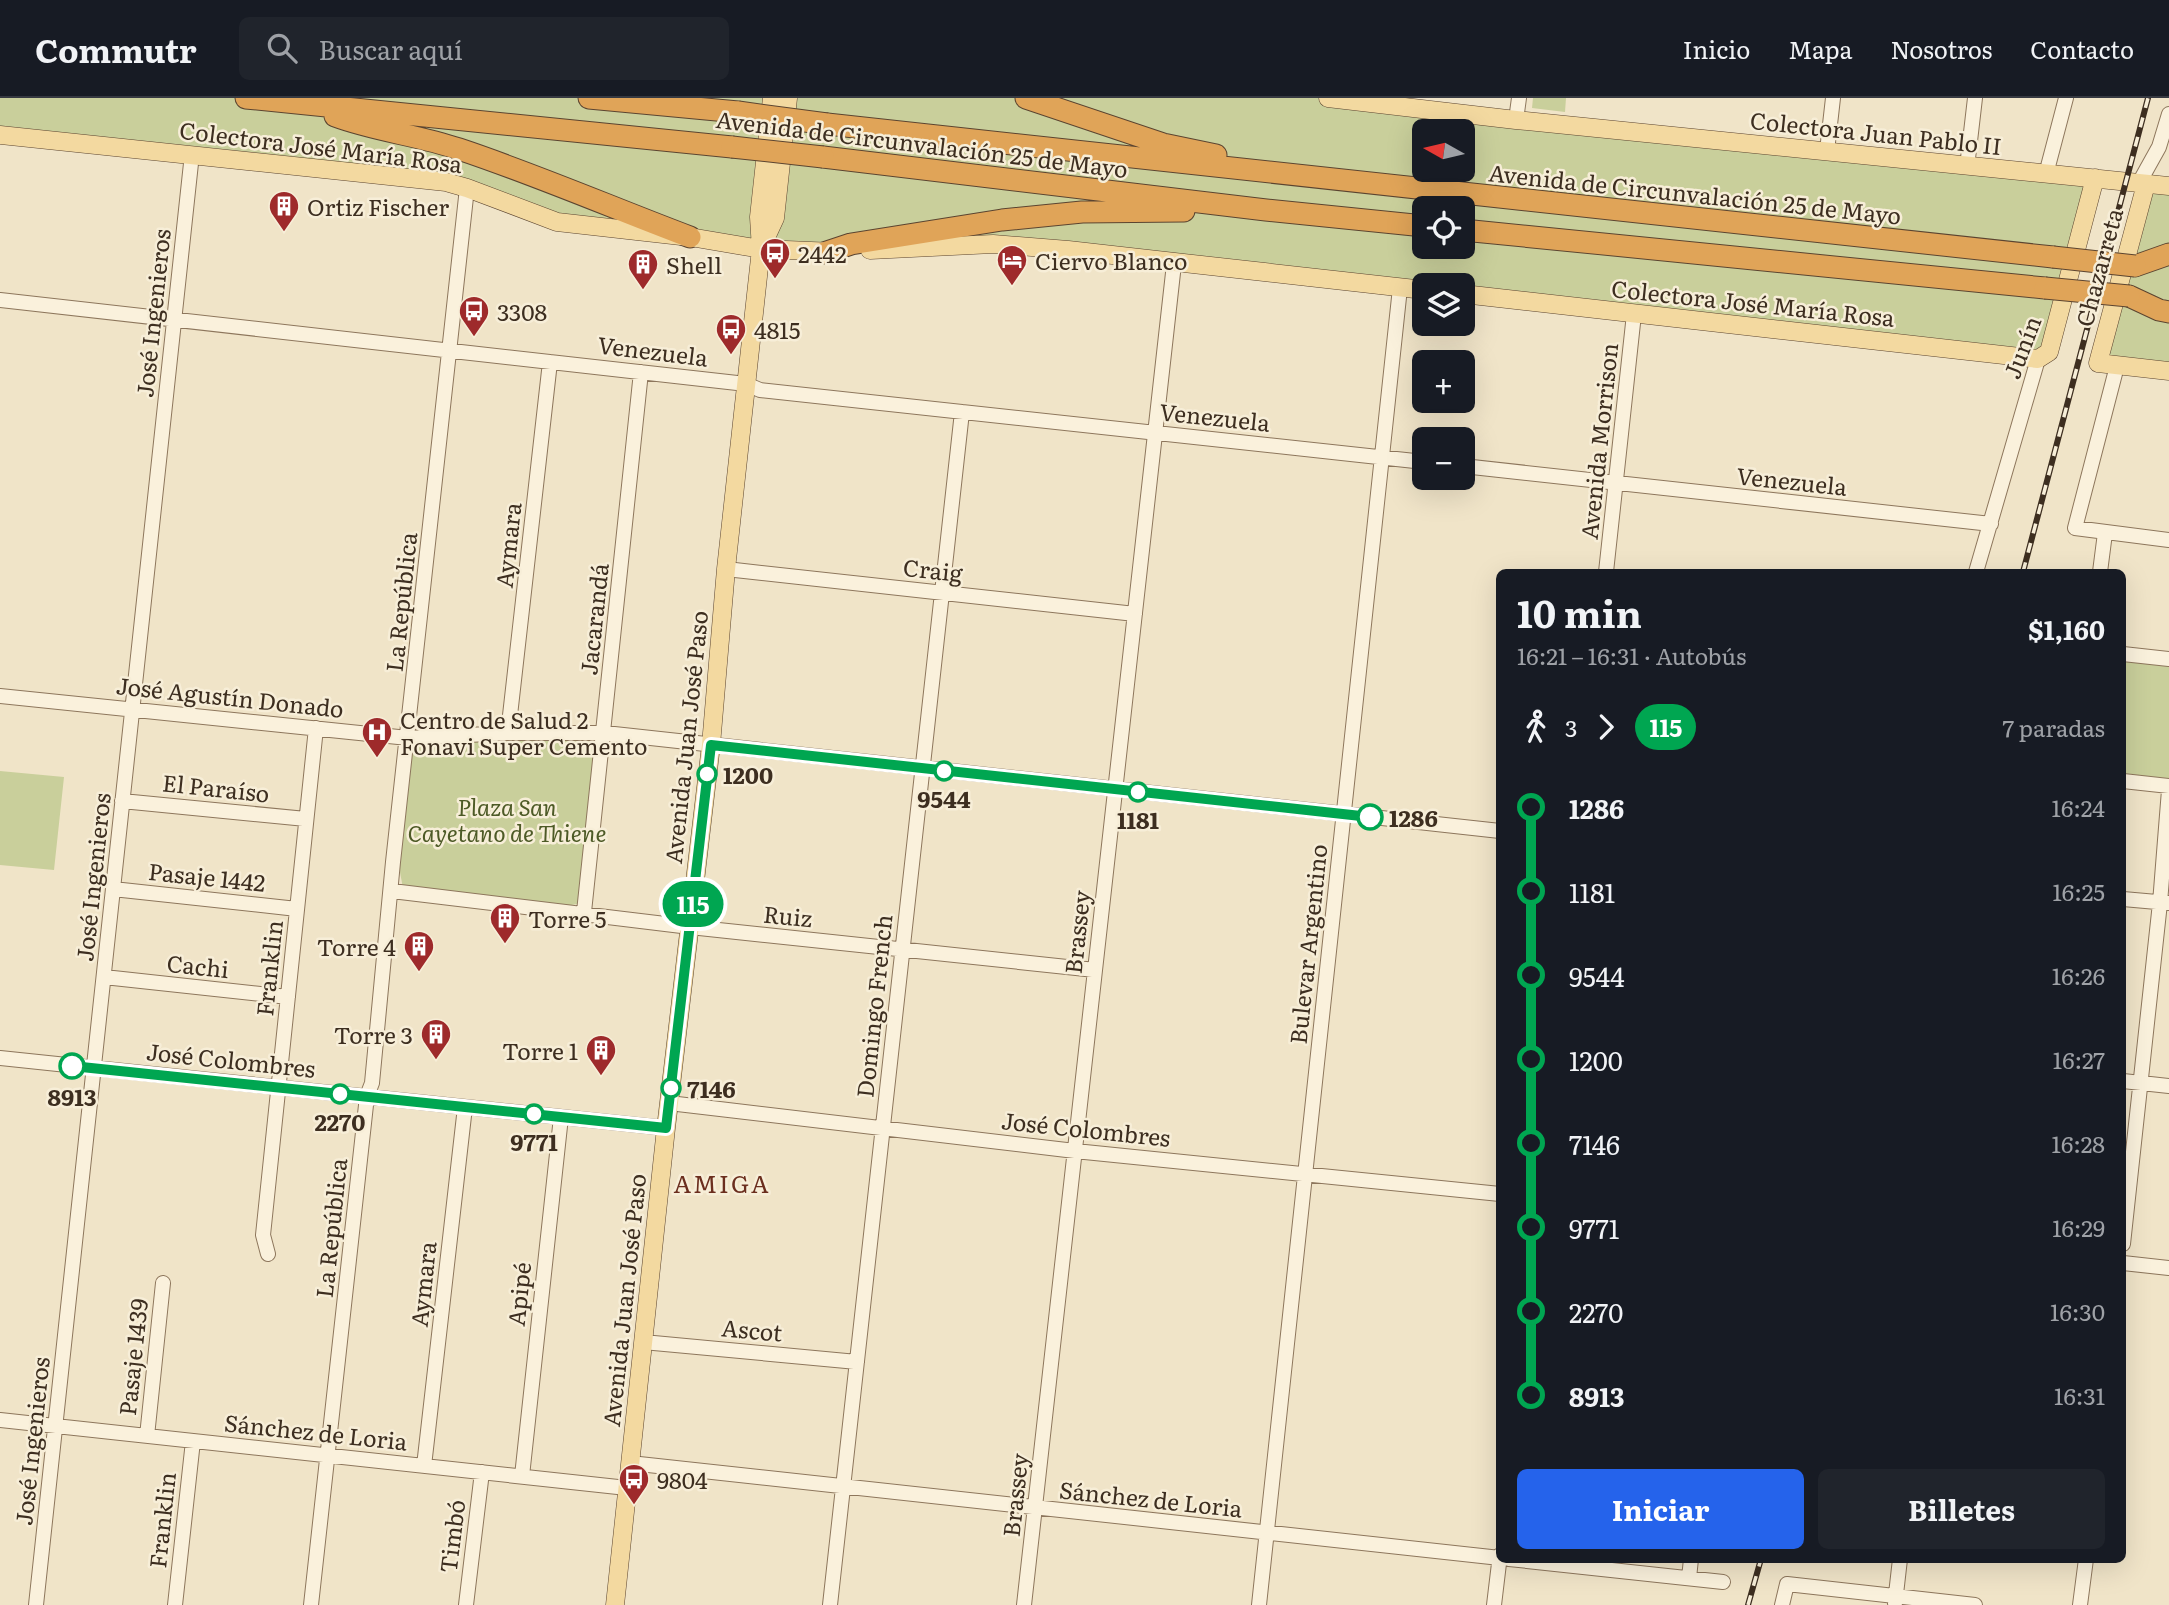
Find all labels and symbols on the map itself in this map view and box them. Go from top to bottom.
street label: Avenida de Circunvalación 25 de Mayo [714,101,1130,185]
street label: Colectora Juan Pablo II [1749,102,2003,162]
street label: Colectora José María Rosa [178,112,465,180]
north arrow [1412,119,1475,182]
street label: Avenida de Circunvalación 25 de Mayo [1487,154,1903,232]
building icon: Ortiz Fischer [267,189,301,233]
place label: Ortiz Fischer [307,189,449,223]
street label: Chazarreta [2066,203,2130,330]
street label: José Ingenieros [126,227,178,399]
bus stop icon: 2442 [758,236,792,280]
place label: 2442 [798,236,847,270]
hotel icon: Ciervo Blanco [995,243,1029,287]
place label: Ciervo Blanco [1035,243,1187,277]
building icon: Shell [626,247,660,291]
place label: Shell [666,247,722,281]
street label: Colectora José María Rosa [1610,270,1897,334]
bus stop icon: 3308 [457,294,491,338]
place label: 3308 [497,294,547,328]
street label: Junín [1994,311,2048,383]
bus stop icon: 4815 [714,312,748,356]
place label: 4815 [754,312,800,346]
street label: Venezuela [596,326,711,374]
street label: Avenida Morrison [1571,341,1625,541]
street label: Venezuela [1158,393,1272,439]
street label: Venezuela [1735,457,1849,503]
street label: Aymara [486,500,528,589]
street label: La República [376,530,424,674]
street label: Craig [901,549,965,589]
street label: Jacarandá [570,561,616,677]
street label: Avenida Juan José Paso [655,609,715,865]
street label: José Agustín Donado [114,667,346,725]
place label: Centro de Salud 2 Fonavi Super Cemento [400,702,647,762]
hospital icon: Centro de Salud 2 Fonavi Super Cemento [360,715,394,759]
place label: 1200 [723,757,773,791]
marker: 9544 [934,761,954,781]
street label: El Paraíso [161,764,271,810]
marker: 1200 [697,764,717,784]
place label: 9544 [917,781,971,815]
marker: 1181 [1128,782,1148,802]
park label: Plaza San Cayetano de Thiene [408,789,606,849]
street label: José Ingenieros [66,791,118,963]
place label: 1286 [1389,800,1438,834]
place label: 1181 [1117,802,1160,836]
marker: 1286 [1357,804,1383,830]
street label: Bulevar Argentino [1280,842,1334,1046]
street label: Pasaje 1442 [147,853,267,899]
line badge: 115 [653,881,733,927]
street label: Brassey [1055,888,1097,975]
street label: Ruiz [762,896,814,934]
building icon: Torre 5 [488,901,522,945]
place label: Torre 5 [528,901,606,935]
street label: Domingo French [846,913,900,1099]
street label: Franklin [246,918,290,1018]
place label: Torre 4 [317,929,396,963]
building icon: Torre 4 [402,929,436,973]
street label: Cachi [165,945,231,985]
place label: Torre 3 [334,1017,413,1051]
building icon: Torre 3 [419,1017,453,1061]
street label: José Colombres [145,1033,317,1085]
place label: Torre 1 [502,1033,578,1067]
building icon: Torre 1 [584,1033,618,1077]
marker: 8913 [59,1053,85,1079]
place label: 7146 [687,1071,736,1105]
marker: 7146 [661,1078,681,1098]
place label: 8913 [47,1079,97,1113]
marker: 2270 [330,1084,350,1104]
street label: José Colombres [1000,1102,1172,1154]
place label: 2270 [314,1104,366,1138]
marker: 9771 [524,1104,544,1124]
place label: 9771 [510,1124,558,1158]
street label: La República [306,1156,354,1300]
district label: AMIGA [673,1165,771,1200]
street label: Avenida Juan José Paso [593,1172,653,1428]
street label: Aymara [401,1239,443,1328]
street label: Apipé [498,1260,538,1328]
street label: Pasaje 1439 [109,1297,155,1417]
street label: Ascot [720,1309,785,1349]
street label: José Ingenieros [5,1355,57,1527]
street label: Sánchez de Loria [223,1404,410,1458]
street label: Brassey [993,1451,1035,1538]
bus stop icon: 9804 [617,1462,651,1506]
place label: 9804 [657,1462,708,1496]
street label: Franklin [139,1470,183,1570]
street label: Sánchez de Loria [1058,1471,1245,1525]
street label: Timbó [430,1497,472,1575]

